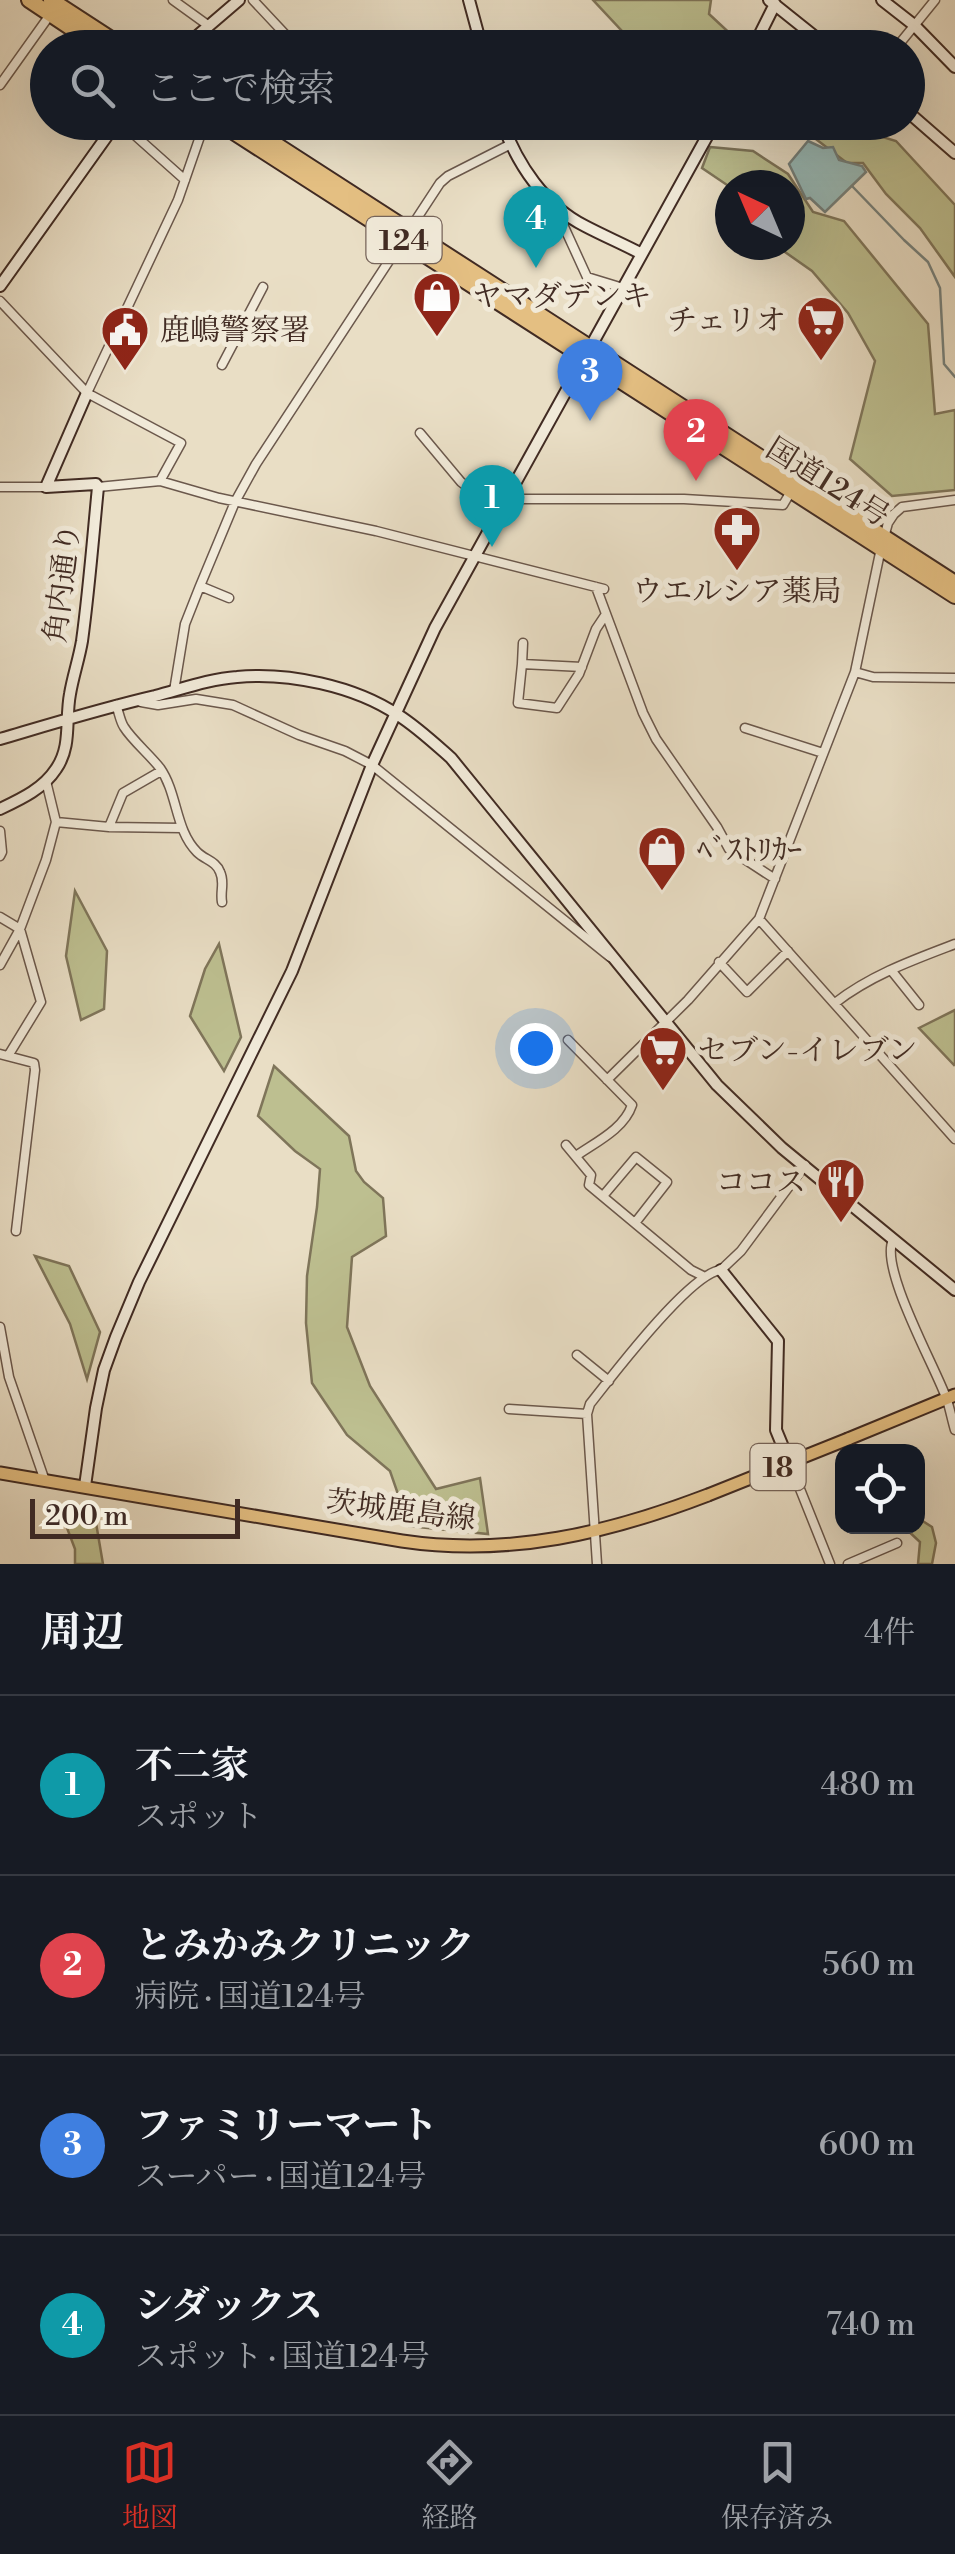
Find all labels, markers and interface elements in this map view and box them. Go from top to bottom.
search box [30,30,925,140]
icon: search [65,58,120,113]
text: ここで検索 [145,66,335,113]
north arrow [715,170,805,260]
pin: 4 [504,186,568,268]
road number: 124 [366,217,442,263]
shop icon: ヤマダデンキ [411,270,463,338]
place label: ヤマダデンキ [472,278,651,316]
supermarket icon: チェリオ [795,294,847,362]
place label: チェリオ [667,302,786,340]
public building icon: 鹿嶋警察署 [99,304,151,372]
place label: 鹿嶋警察署 [160,312,310,350]
pin: 3 [558,338,622,421]
pin: 2 [664,398,728,481]
street label: 国道124号 [759,430,896,536]
pin: 1 [460,464,524,547]
pharmacy icon: ウエルシア薬局 [711,504,763,572]
street label: 角内通り [37,521,89,645]
place label: ウエルシア薬局 [632,573,842,611]
shop icon: ﾍﾞｽﾄﾘｶｰ [636,824,688,892]
place label: ﾍﾞｽﾄﾘｶｰ [697,832,802,870]
your location [510,1023,561,1074]
supermarket icon: セブン-イレブン [637,1024,689,1092]
place label: セブン-イレブン [698,1032,917,1070]
restaurant icon: ココス [815,1156,867,1224]
place label: ココス [716,1164,806,1202]
road number: 18 [750,1444,806,1490]
map controls [835,1444,925,1534]
button: locate [835,1444,925,1534]
street label: 茨城鹿島線 [324,1483,478,1539]
scale bar [30,1494,240,1538]
text: 200 m [45,1499,128,1534]
text: 周辺 [40,1607,124,1660]
text: 4件 [864,1613,915,1653]
text: 不二家 [135,1743,249,1790]
text: 1 [65,1765,80,1805]
text: 480 m [821,1765,915,1805]
text: スポット [135,1797,263,1837]
text: とみかみクリニック [135,1923,475,1970]
text: 2 [62,1945,83,1985]
text: 560 m [822,1945,915,1985]
text: 病院 · 国道124号 [135,1977,365,2017]
text: ファミリーマート [135,2103,438,2150]
text: 3 [63,2125,82,2165]
text: 600 m [819,2125,915,2165]
text: スーパー · 国道124号 [135,2157,426,2197]
text: シダックス [135,2283,323,2330]
text: 4 [62,2305,83,2345]
text: 740 m [826,2305,915,2345]
text: スポット · 国道124号 [135,2337,429,2377]
tab: 地図 [122,2435,178,2536]
tab: 経路 [421,2435,477,2536]
tab: 保存済み [721,2435,833,2536]

